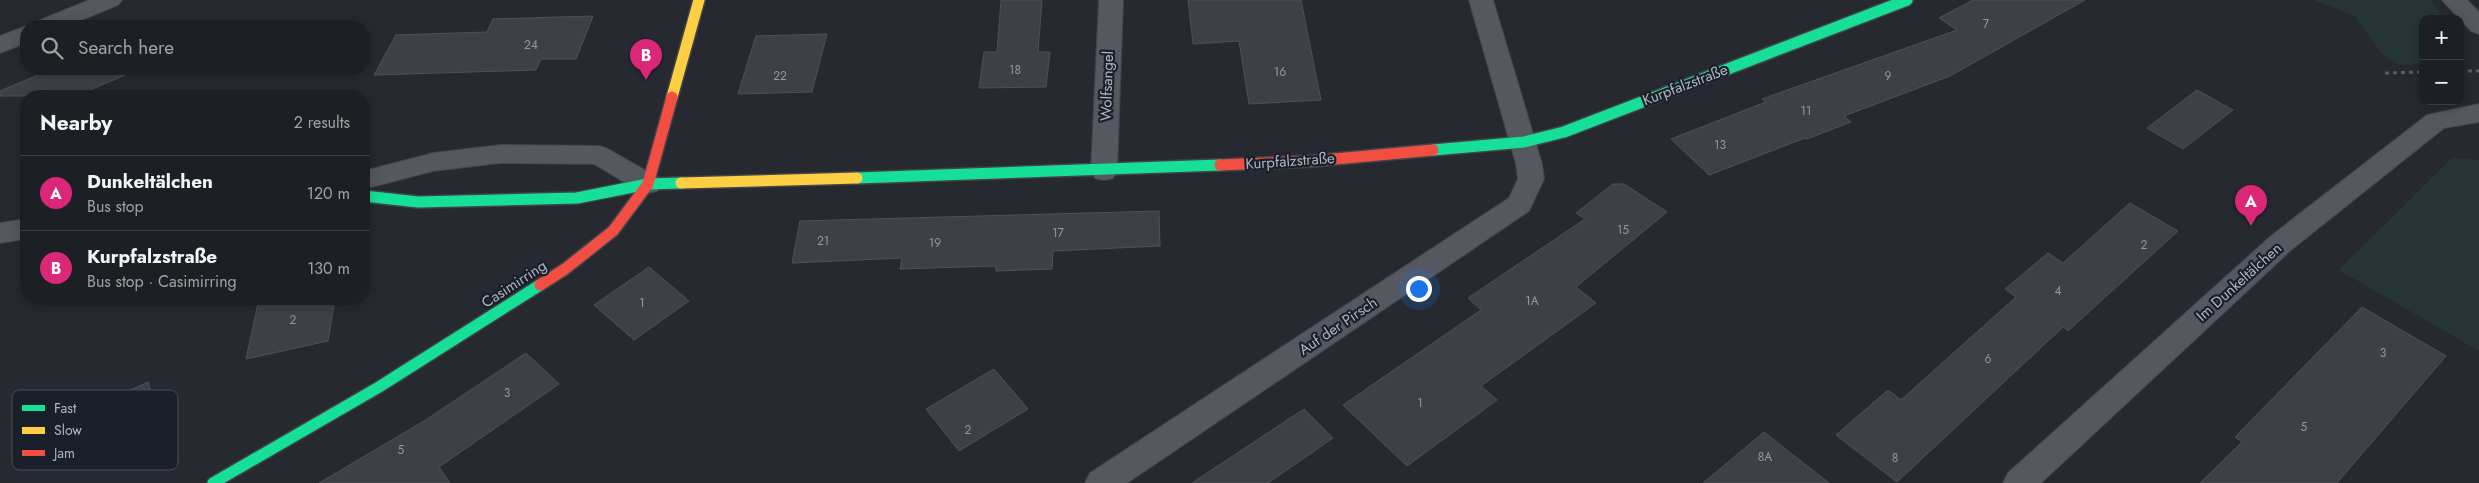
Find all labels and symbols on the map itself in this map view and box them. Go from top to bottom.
house number: 7 [1983,15,1990,33]
house number: 24 [524,36,538,54]
pin: B [630,39,662,80]
street label: Wolfsangel [1095,50,1119,122]
street label: Kurpfalzstraße [1639,59,1731,111]
house number: 18 [1009,61,1021,79]
house number: 16 [1274,63,1286,81]
house number: 22 [773,67,787,85]
house number: 9 [1885,67,1892,85]
house number: 11 [1801,102,1811,120]
house number: 13 [1714,136,1726,154]
street label: Kurpfalzstraße [1245,147,1336,175]
pin: A [2235,185,2267,226]
house number: 15 [1617,221,1629,239]
house number: 17 [1052,224,1065,242]
house number: 21 [817,232,829,250]
house number: 19 [929,234,941,252]
house number: 2 [2141,236,2148,254]
street label: Im Dunkeltälchen [2191,238,2287,326]
street label: Casimirring [477,255,551,313]
your location [1406,276,1432,302]
house number: 4 [2055,282,2062,300]
street label: Auf der Pirsch [1294,292,1382,360]
house number: 1A [1525,292,1539,310]
house number: 1 [639,294,645,312]
house number: 2 [290,311,297,329]
house number: 3 [2380,344,2387,362]
house number: 6 [1985,350,1992,368]
house number: 3 [504,384,511,402]
legend [12,390,178,470]
house number: 1 [1417,394,1423,412]
text: Fast [54,398,77,418]
house number: 5 [2301,418,2308,436]
text: Slow [54,420,82,440]
house number: 2 [965,421,972,439]
house number: 5 [398,441,405,459]
text: Jam [52,443,75,463]
house number: 8A [1758,448,1772,466]
house number: 8 [1892,449,1898,467]

